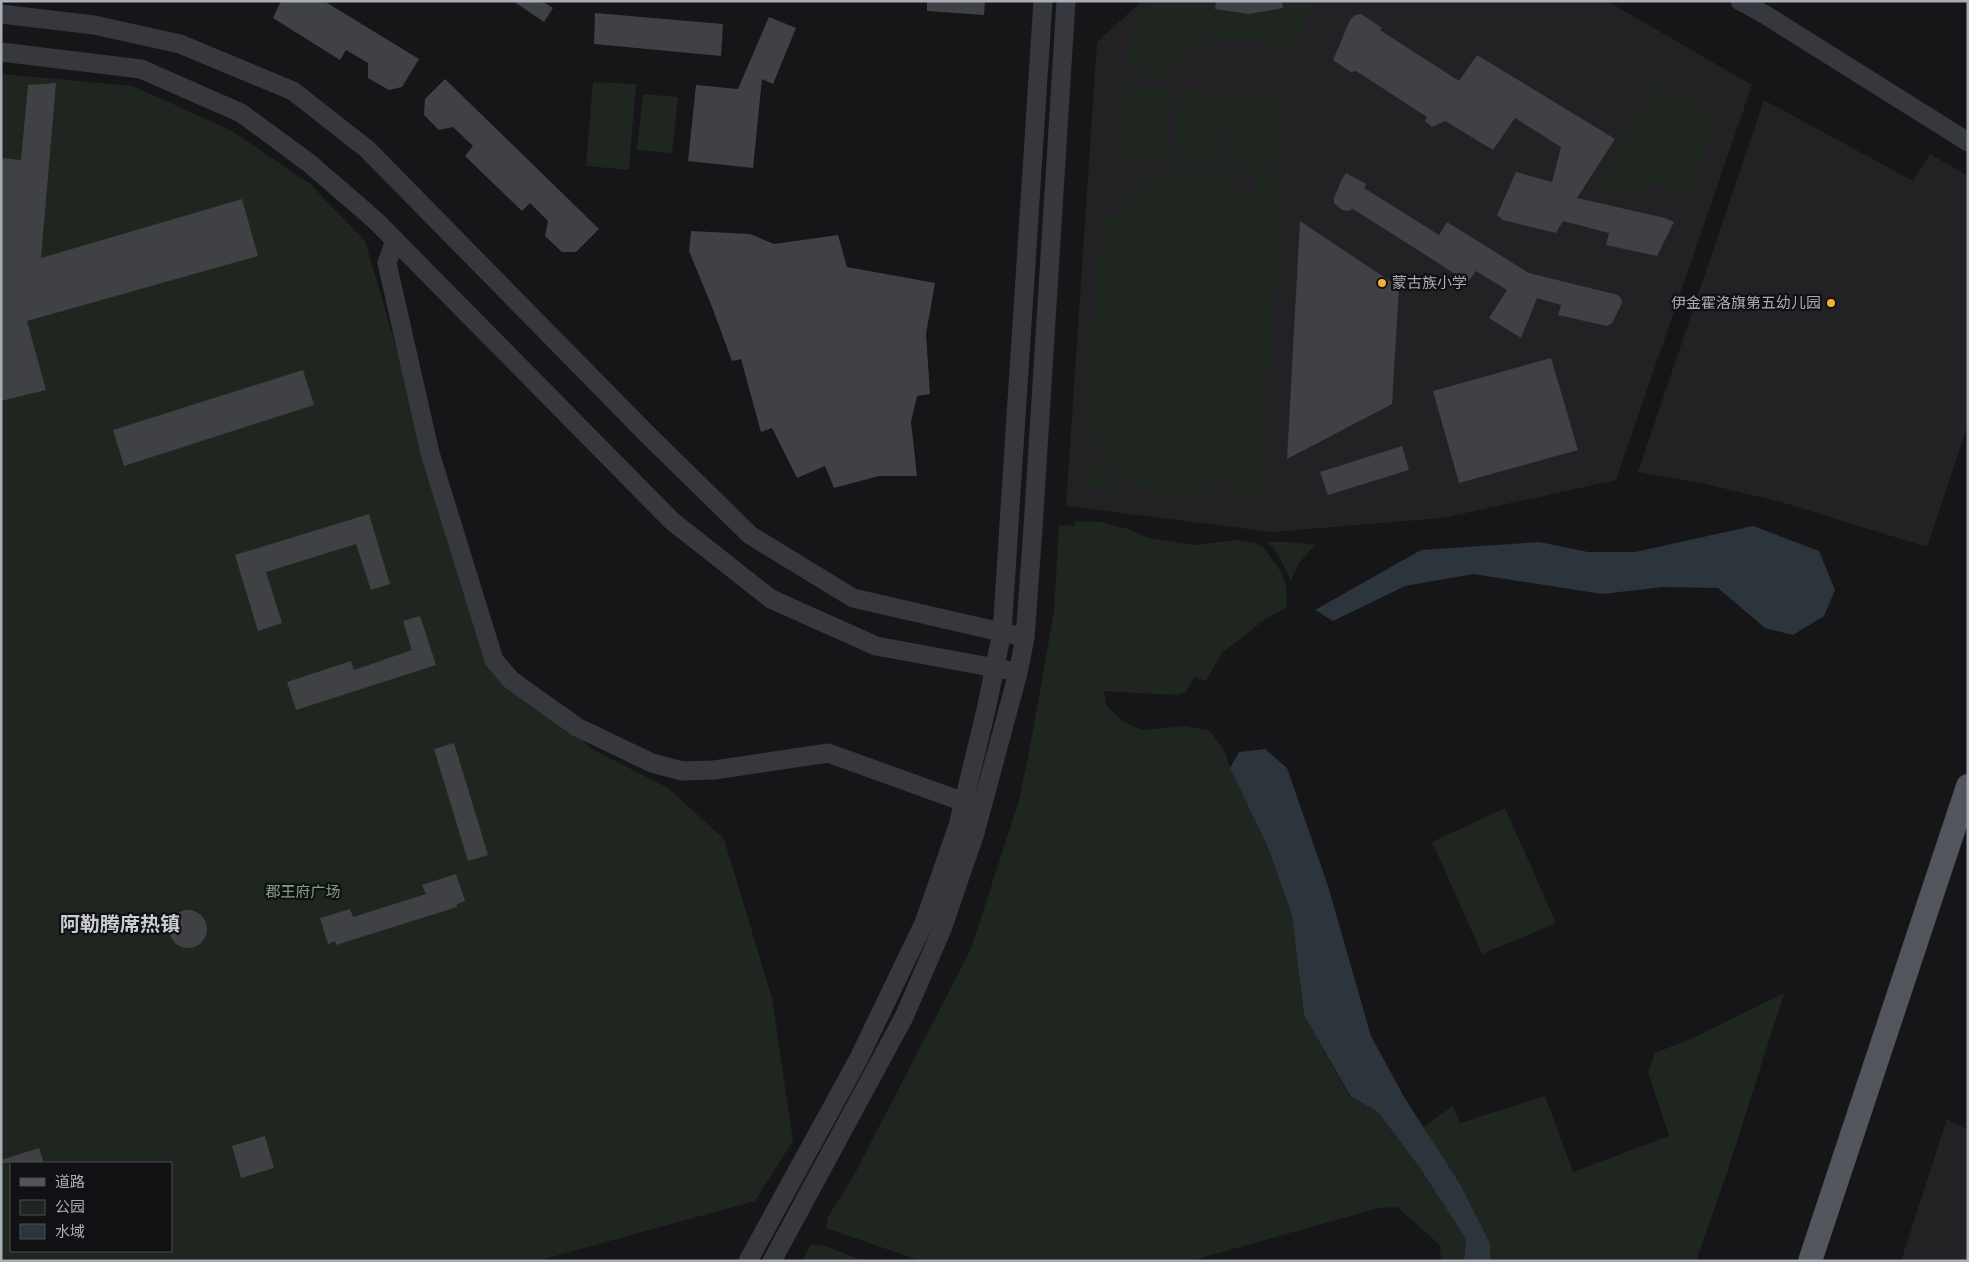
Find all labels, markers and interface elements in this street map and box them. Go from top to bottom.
place label: 蒙古族小学 [1392,274,1467,293]
marker: 蒙古族小学 [1376,277,1388,289]
place label: 伊金霍洛旗第五幼儿园 [1671,294,1821,313]
marker: 伊金霍洛旗第五幼儿园 [1825,297,1837,309]
park label: 郡王府广场 [265,883,341,902]
district label: 阿勒腾席热镇 [60,913,180,937]
legend [10,1162,172,1252]
text: 道路 [55,1173,85,1192]
text: 公园 [55,1198,85,1217]
text: 水域 [55,1223,85,1242]

